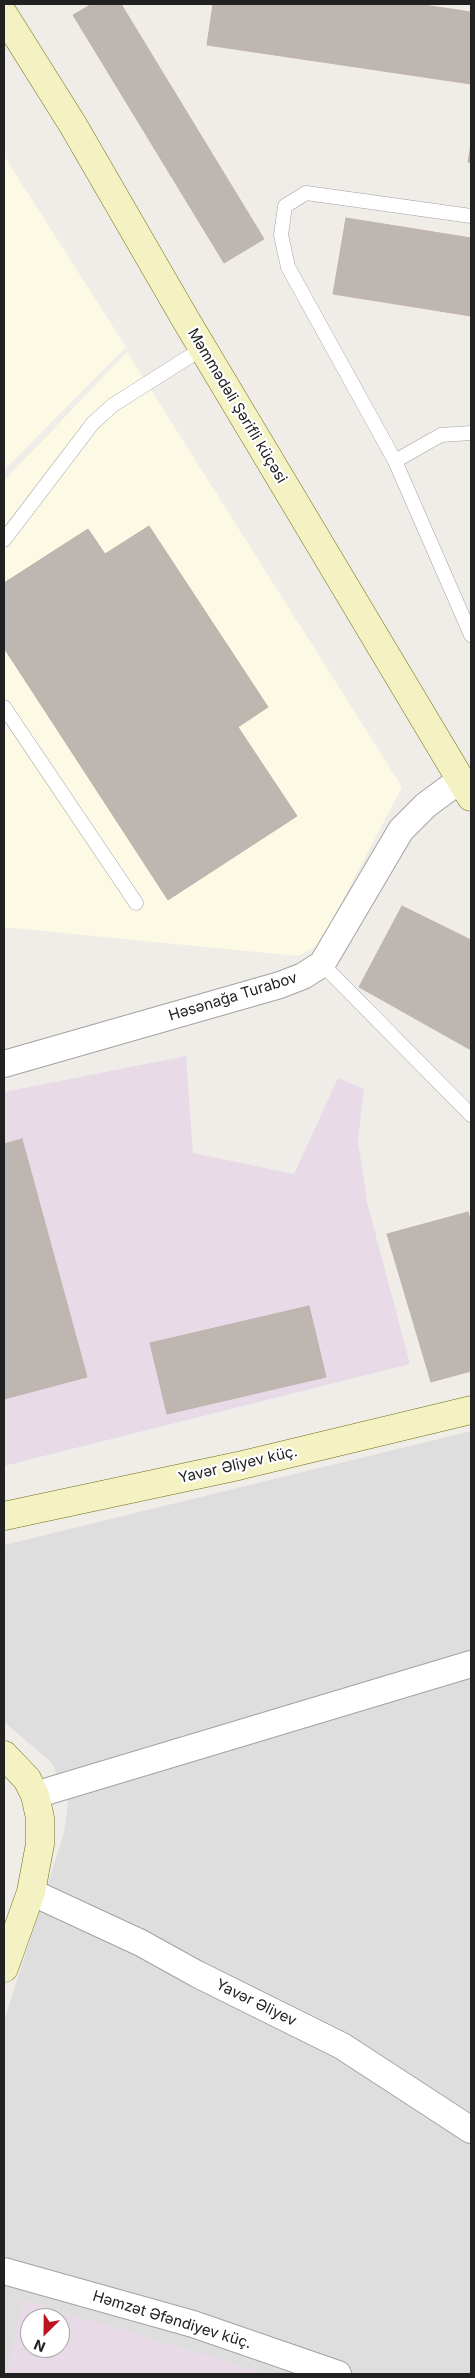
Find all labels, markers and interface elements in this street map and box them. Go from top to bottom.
street label: Məmmədəli Şərifli küçəsi [184,325,290,487]
street label: Həsənağa Turabov [167,969,299,1025]
street label: Yavər Əliyev küç. [177,1443,299,1487]
street label: Yavər Əliyev [213,1976,299,2030]
street label: Həmzət Əfəndiyev küç. [91,2287,253,2353]
north arrow [20,2308,70,2358]
text: N [31,2336,48,2356]

